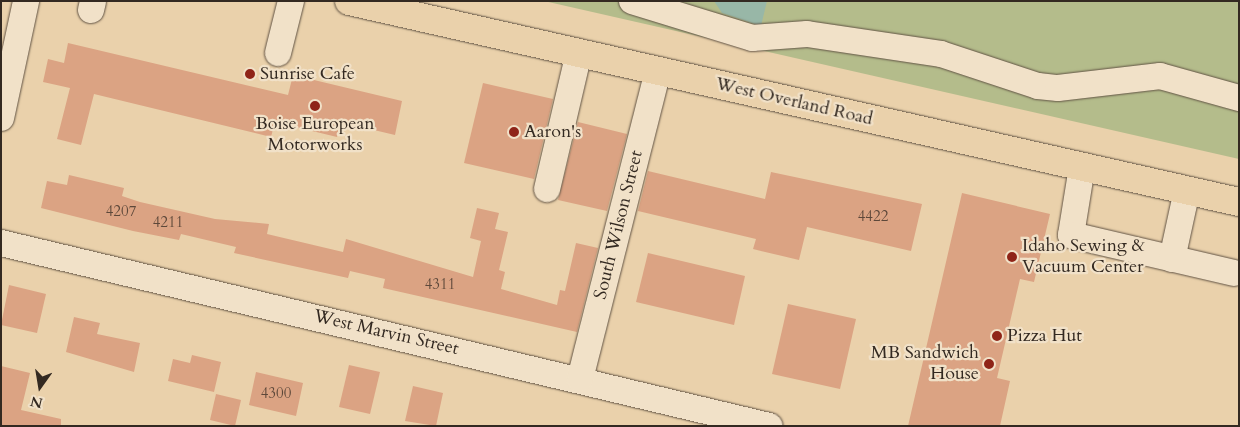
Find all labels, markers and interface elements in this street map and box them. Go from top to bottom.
place label: Sunrise Cafe [260,63,355,85]
marker: Sunrise Cafe [244,68,256,80]
street label: West Overland Road [713,73,875,131]
marker: Boise European Motorworks [309,100,321,112]
place label: Boise European Motorworks [255,114,375,156]
place label: Aaron's [524,121,581,143]
marker: Aaron's [508,126,520,138]
street label: South Wilson Street [590,148,648,302]
house number: 4207 [106,203,136,221]
house number: 4422 [858,208,888,226]
house number: 4211 [153,214,183,232]
place label: Idaho Sewing & Vacuum Center [1022,236,1145,278]
marker: Idaho Sewing & Vacuum Center [1006,251,1018,263]
house number: 4311 [425,276,455,294]
street label: West Marvin Street [311,306,461,360]
place label: Pizza Hut [1007,325,1082,347]
marker: Pizza Hut [991,330,1003,342]
place label: MB Sandwich House [871,343,979,386]
marker: MB Sandwich House [983,358,995,370]
north arrow [15,362,65,412]
house number: 4300 [261,385,291,403]
text: N [28,391,45,413]

